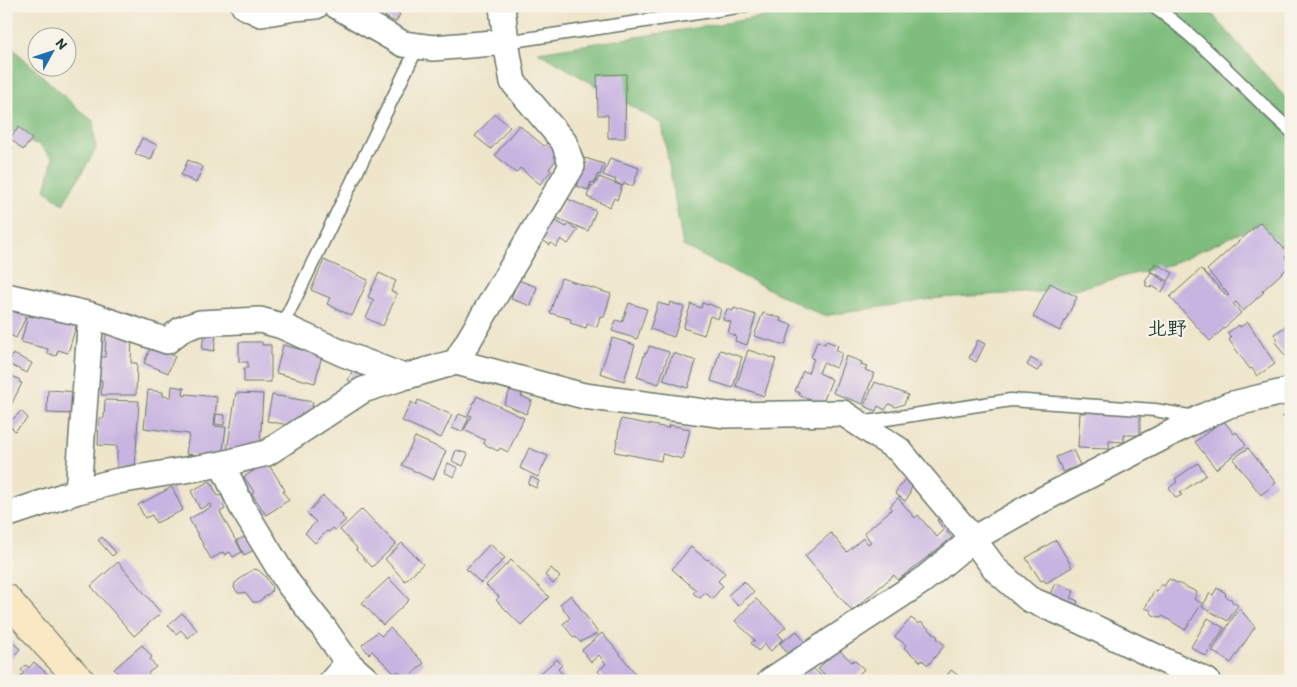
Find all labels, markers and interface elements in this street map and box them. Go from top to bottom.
north arrow [28,28,78,78]
text: N [52,35,71,53]
district label: 北野 [1147,316,1187,340]

